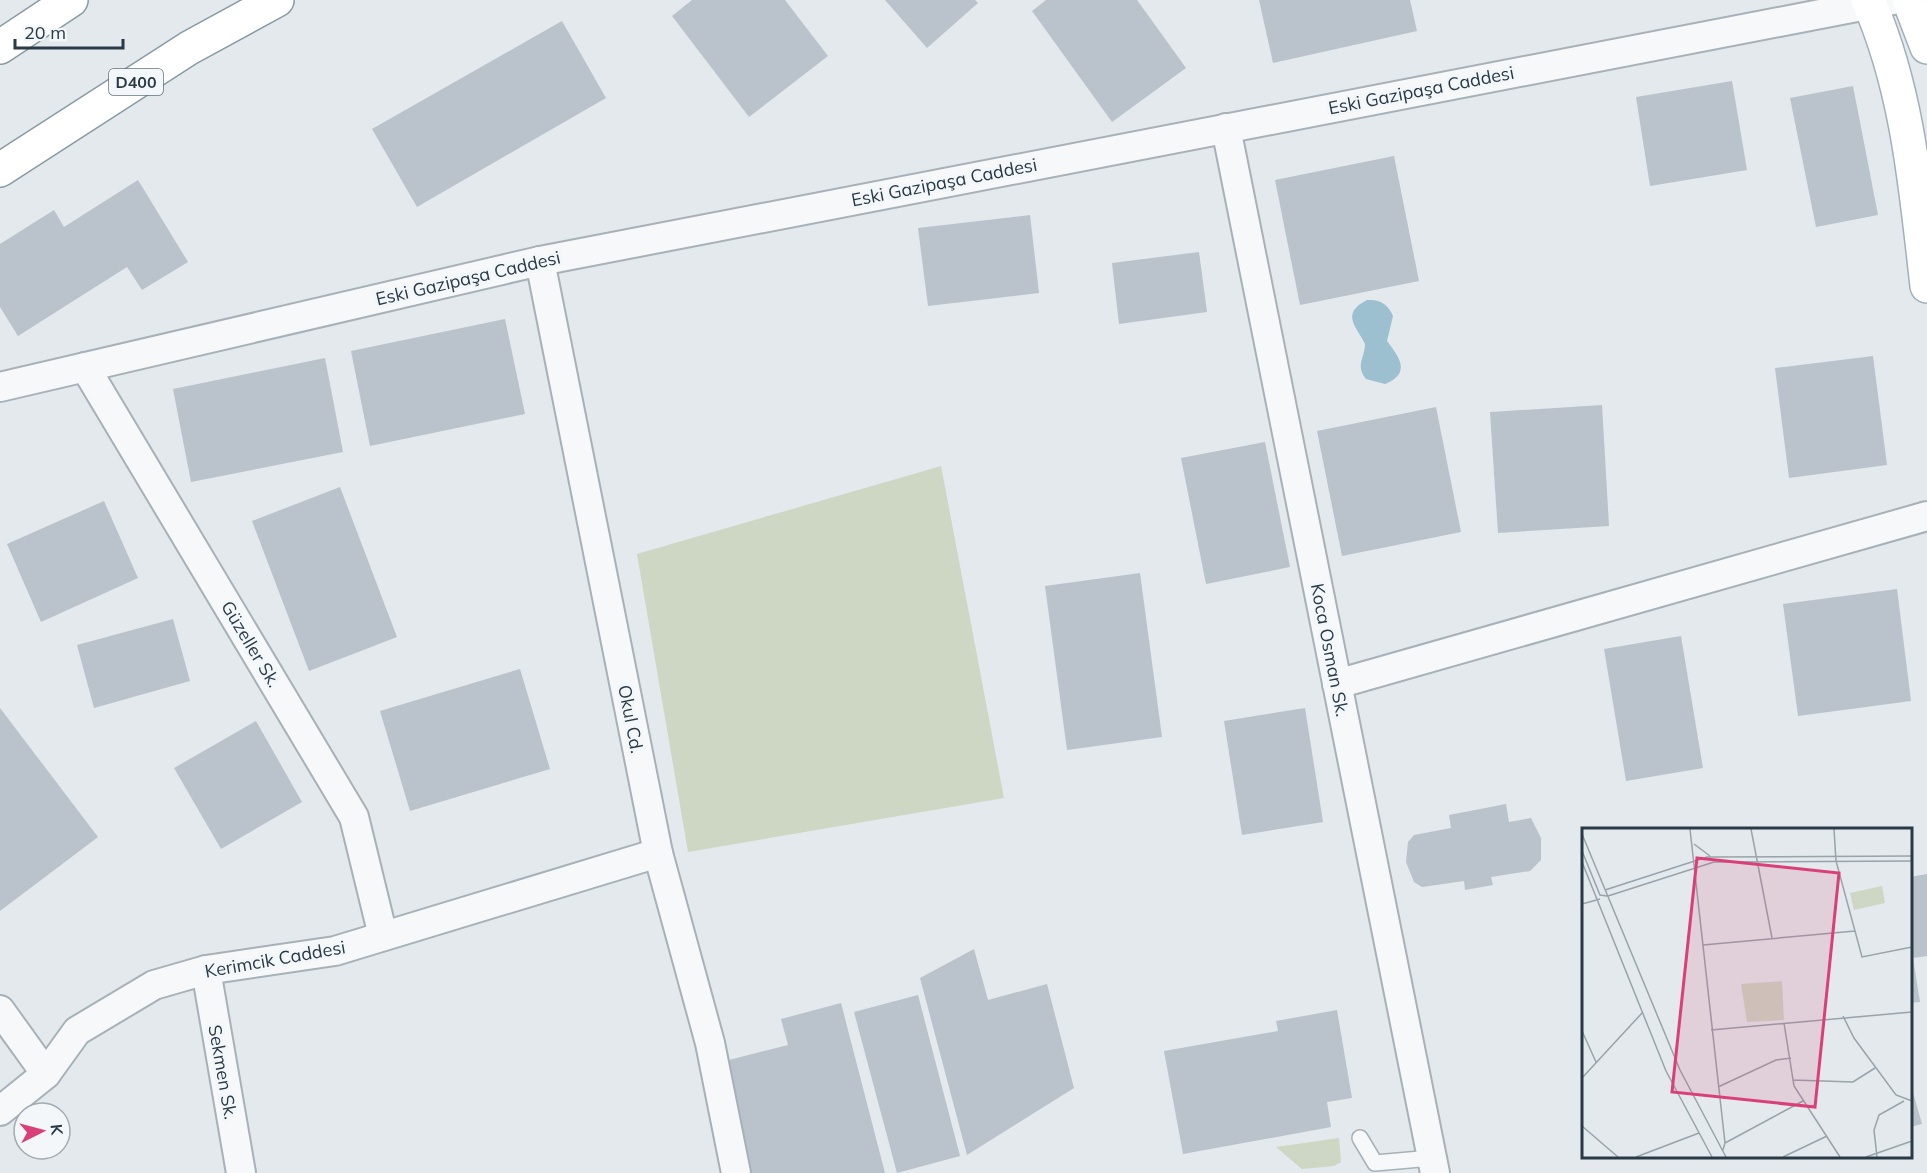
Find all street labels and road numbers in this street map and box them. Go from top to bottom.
street label: Eski Gazipaşa Caddesi [1326,61,1516,119]
road number: D400 [109,69,163,95]
street label: Eski Gazipaşa Caddesi [849,153,1039,211]
street label: Eski Gazipaşa Caddesi [374,246,562,310]
street label: Koca Osman Sk. [1306,581,1354,719]
street label: Güzeller Sk. [216,597,286,691]
street label: Okul Cd. [613,683,649,755]
street label: Kerimcik Caddesi [203,935,347,983]
street label: Sekmen Sk. [203,1023,243,1121]

